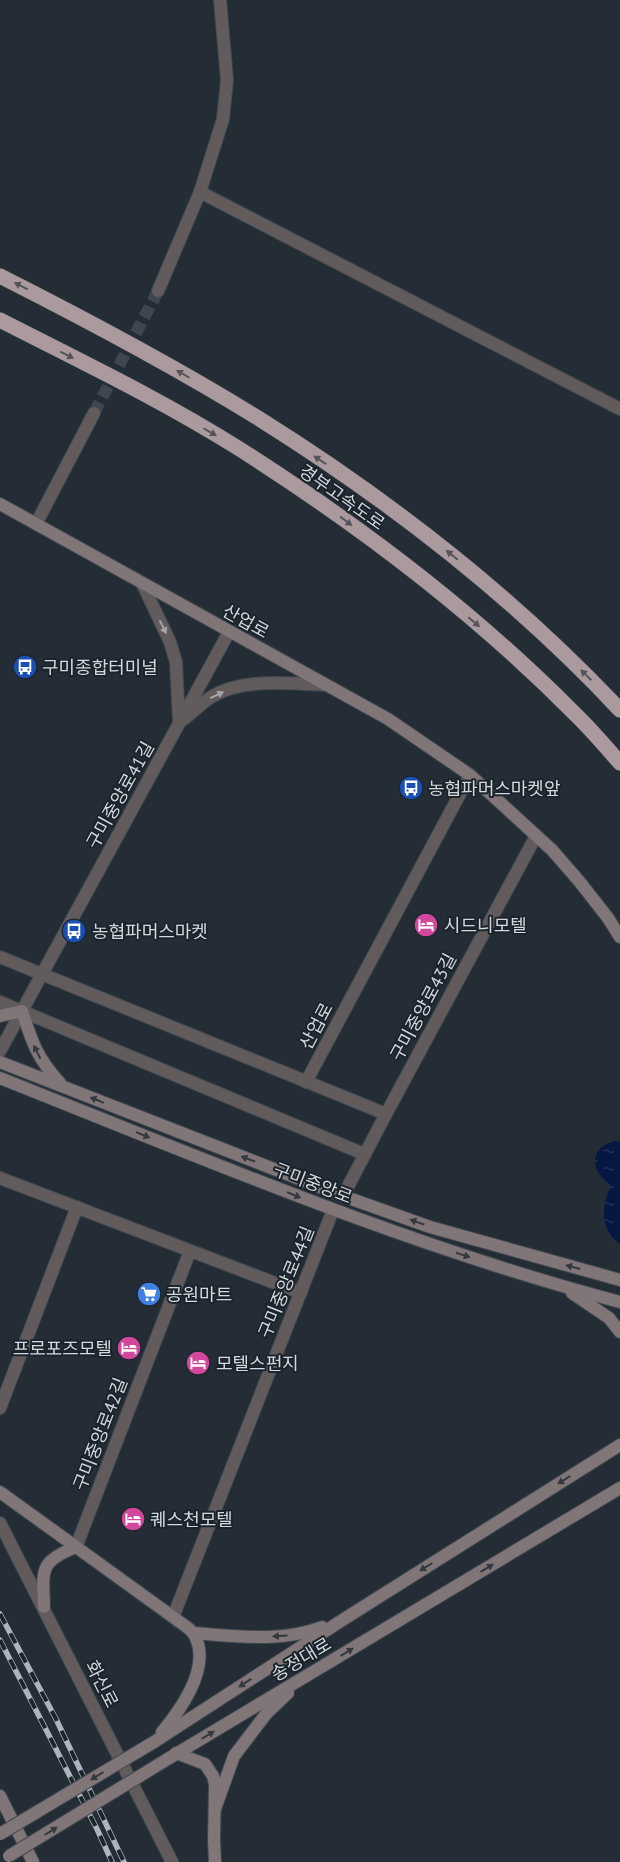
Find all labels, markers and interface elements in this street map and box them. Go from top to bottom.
one-way arrow [14,282,28,290]
one-way arrow [60,351,75,359]
one-way arrow [176,369,189,378]
one-way arrow [204,427,217,436]
one-way arrow [314,455,327,465]
street label: 경부고속도로 [295,459,389,535]
one-way arrow [339,516,353,526]
one-way arrow [446,550,459,561]
street label: 산업로 [219,599,273,643]
one-way arrow [467,616,480,627]
one-way arrow [159,620,167,634]
bus stop icon: 구미종합터미널 [12,654,38,680]
place label: 구미종합터미널 [42,656,158,679]
one-way arrow [581,669,593,681]
one-way arrow [210,690,225,699]
street label: 구미중앙로41길 [81,737,159,853]
bus stop icon: 농협파머스마켓앞 [398,775,424,801]
place label: 농협파머스마켓앞 [428,777,560,800]
hotel icon: 시드니모텔 [413,912,439,938]
place label: 시드니모텔 [444,914,527,937]
bus stop icon: 농협파머스마켓 [61,918,87,944]
place label: 농협파머스마켓 [92,920,208,943]
street label: 구미중앙로43길 [385,949,461,1065]
street label: 산업로 [294,999,338,1053]
one-way arrow [33,1045,41,1059]
one-way arrow [89,1096,104,1104]
one-way arrow [136,1131,150,1139]
one-way arrow [241,1155,255,1163]
street label: 구미중앙로 [270,1157,356,1209]
one-way arrow [287,1191,301,1199]
one-way arrow [409,1218,424,1226]
street label: 구미중앙로44길 [253,1223,319,1341]
one-way arrow [456,1252,471,1259]
one-way arrow [565,1263,580,1271]
supermarket icon: 공원마트 [136,1281,162,1307]
place label: 공원마트 [166,1283,232,1306]
hotel icon: 프로포즈모텔 [116,1335,142,1361]
place label: 프로포즈모텔 [13,1337,112,1360]
hotel icon: 모텔스펀지 [185,1350,211,1376]
place label: 모텔스펀지 [216,1352,299,1375]
street label: 구미중앙로42길 [68,1374,132,1494]
one-way arrow [557,1476,571,1485]
hotel icon: 퀘스천모텔 [120,1506,146,1532]
place label: 퀘스천모텔 [150,1508,233,1531]
one-way arrow [420,1562,433,1571]
one-way arrow [480,1564,493,1573]
street label: 송정대로 [267,1632,335,1686]
one-way arrow [272,1633,288,1641]
one-way arrow [341,1647,354,1656]
street label: 화신로 [80,1657,124,1711]
one-way arrow [239,1678,252,1687]
one-way arrow [201,1730,214,1739]
one-way arrow [91,1771,104,1780]
one-way arrow [44,1826,57,1835]

